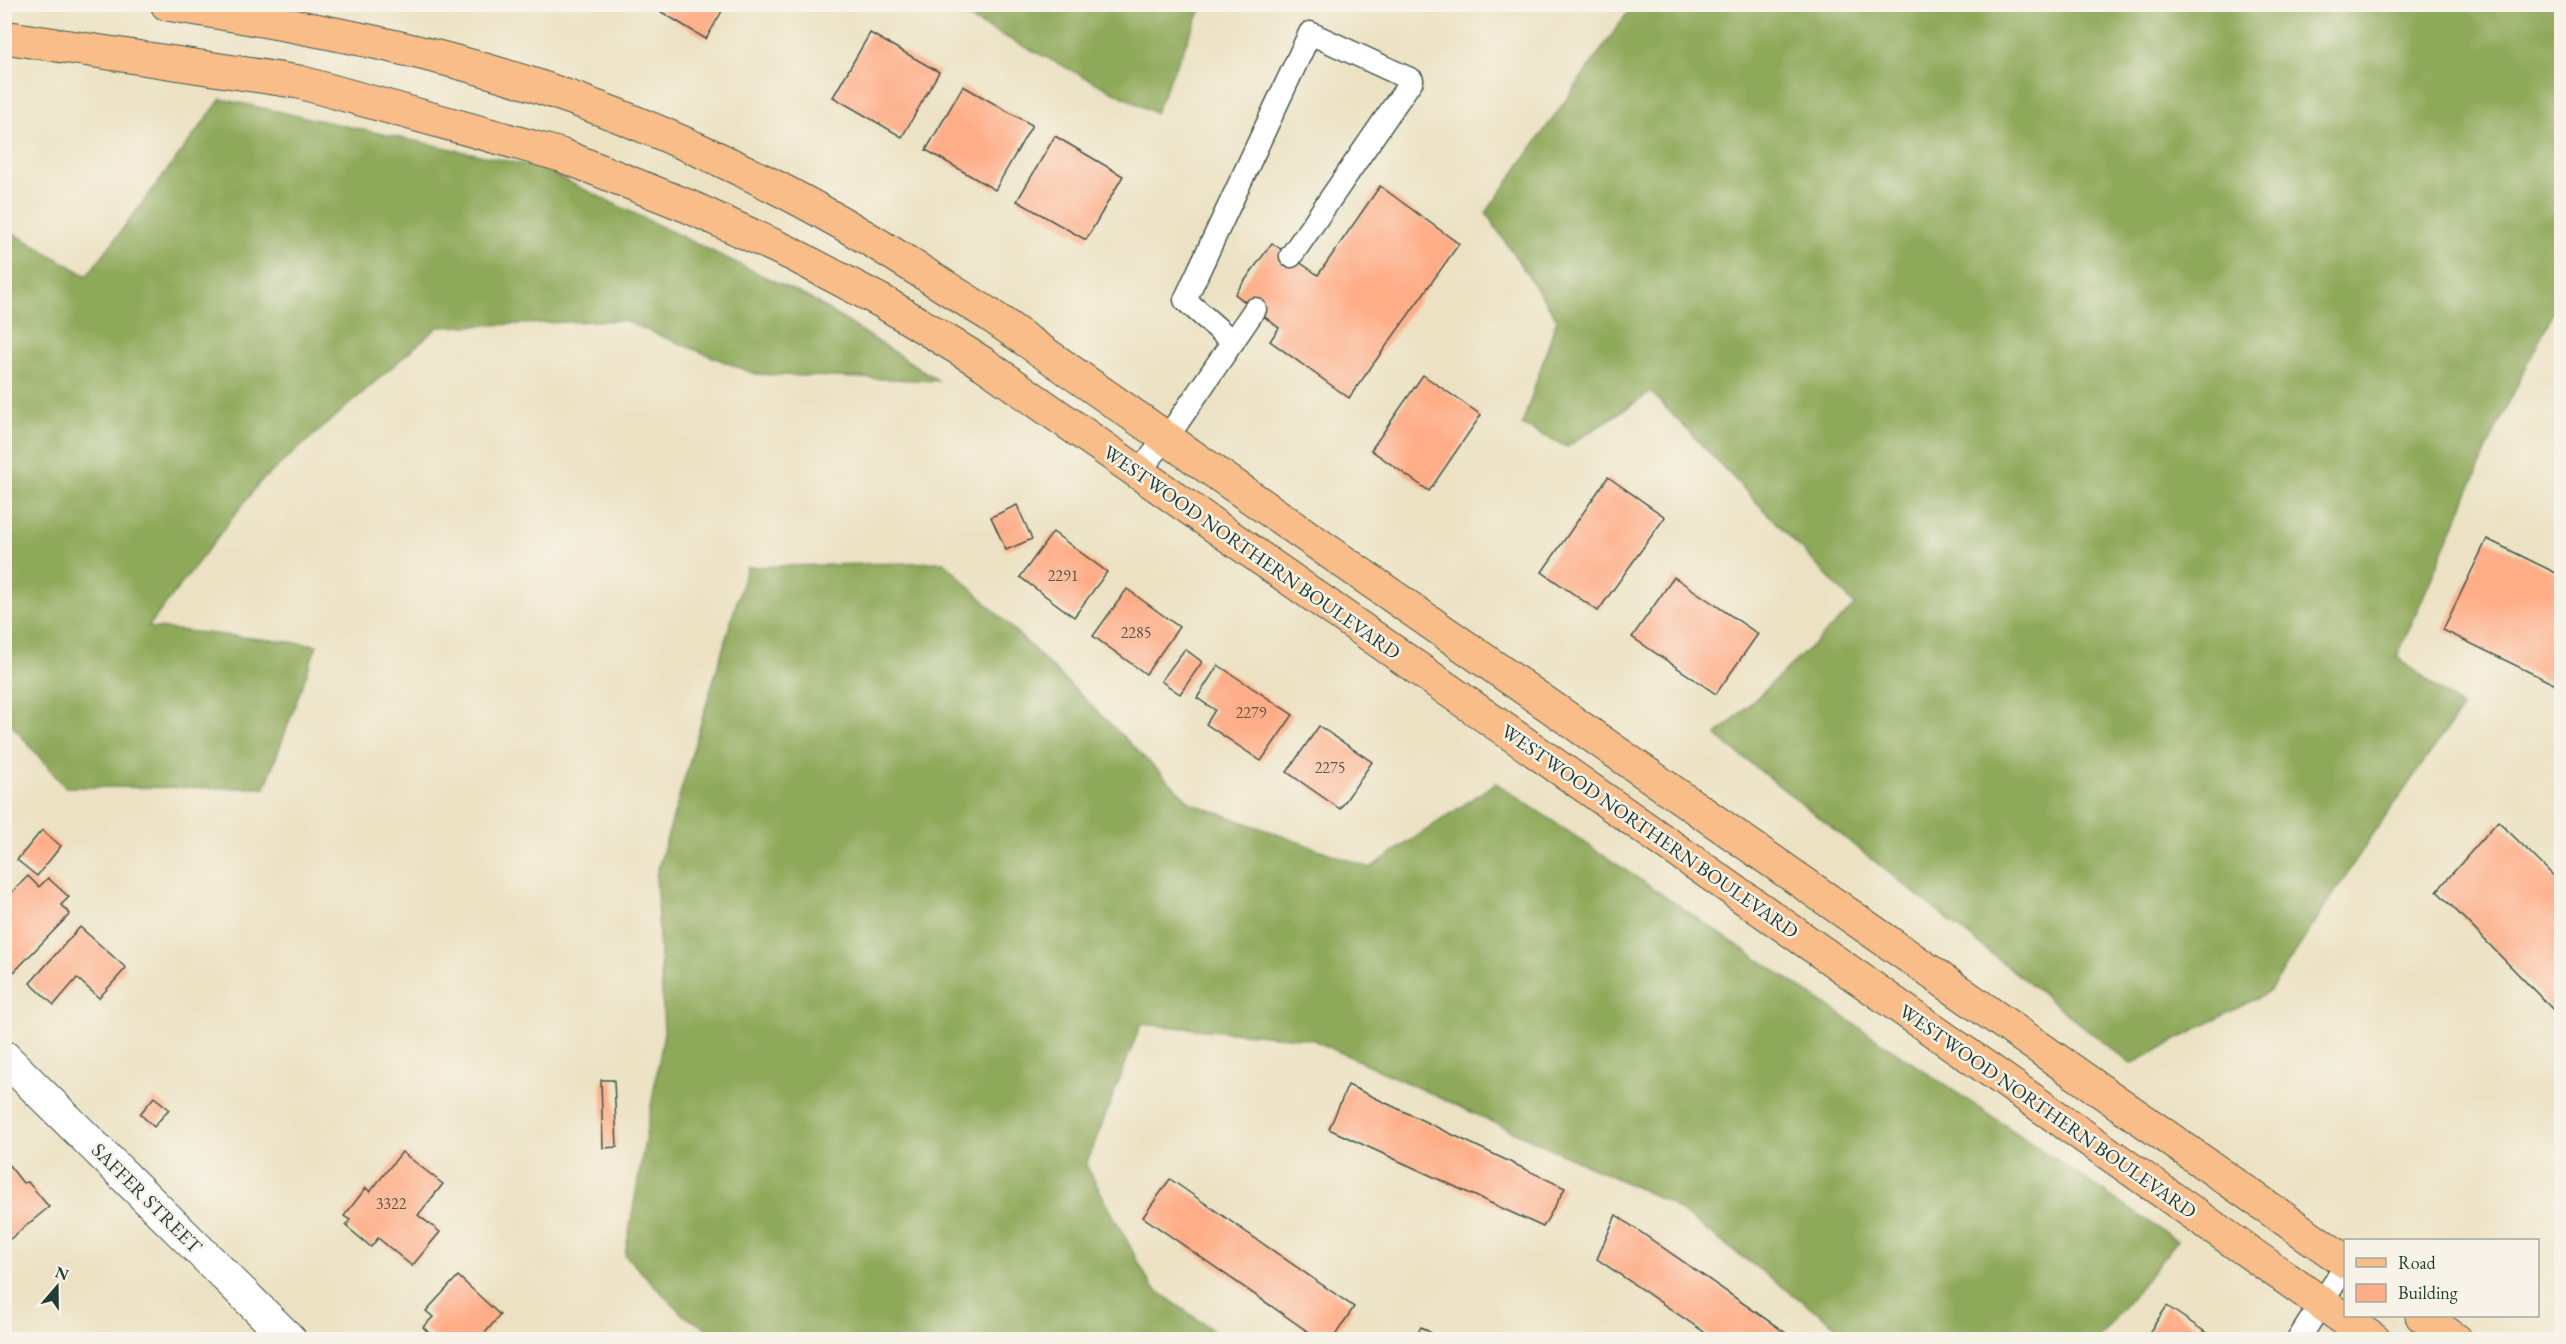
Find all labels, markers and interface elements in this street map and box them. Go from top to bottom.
street label: WESTWOOD NORTHERN BOULEVARD [1098,439,1406,665]
house number: 2291 [1048,565,1078,586]
house number: 2285 [1121,622,1151,643]
house number: 2279 [1236,702,1267,723]
street label: WESTWOOD NORTHERN BOULEVARD [1496,718,1804,944]
house number: 2275 [1315,757,1345,778]
street label: WESTWOOD NORTHERN BOULEVARD [1894,998,2202,1224]
street label: SAFFER STREET [86,1137,208,1259]
house number: 3322 [376,1193,407,1214]
legend [2344,1239,2539,1317]
text: Road [2398,1251,2437,1274]
north arrow [27,1257,87,1317]
text: N [52,1261,72,1285]
text: Building [2398,1281,2458,1304]

